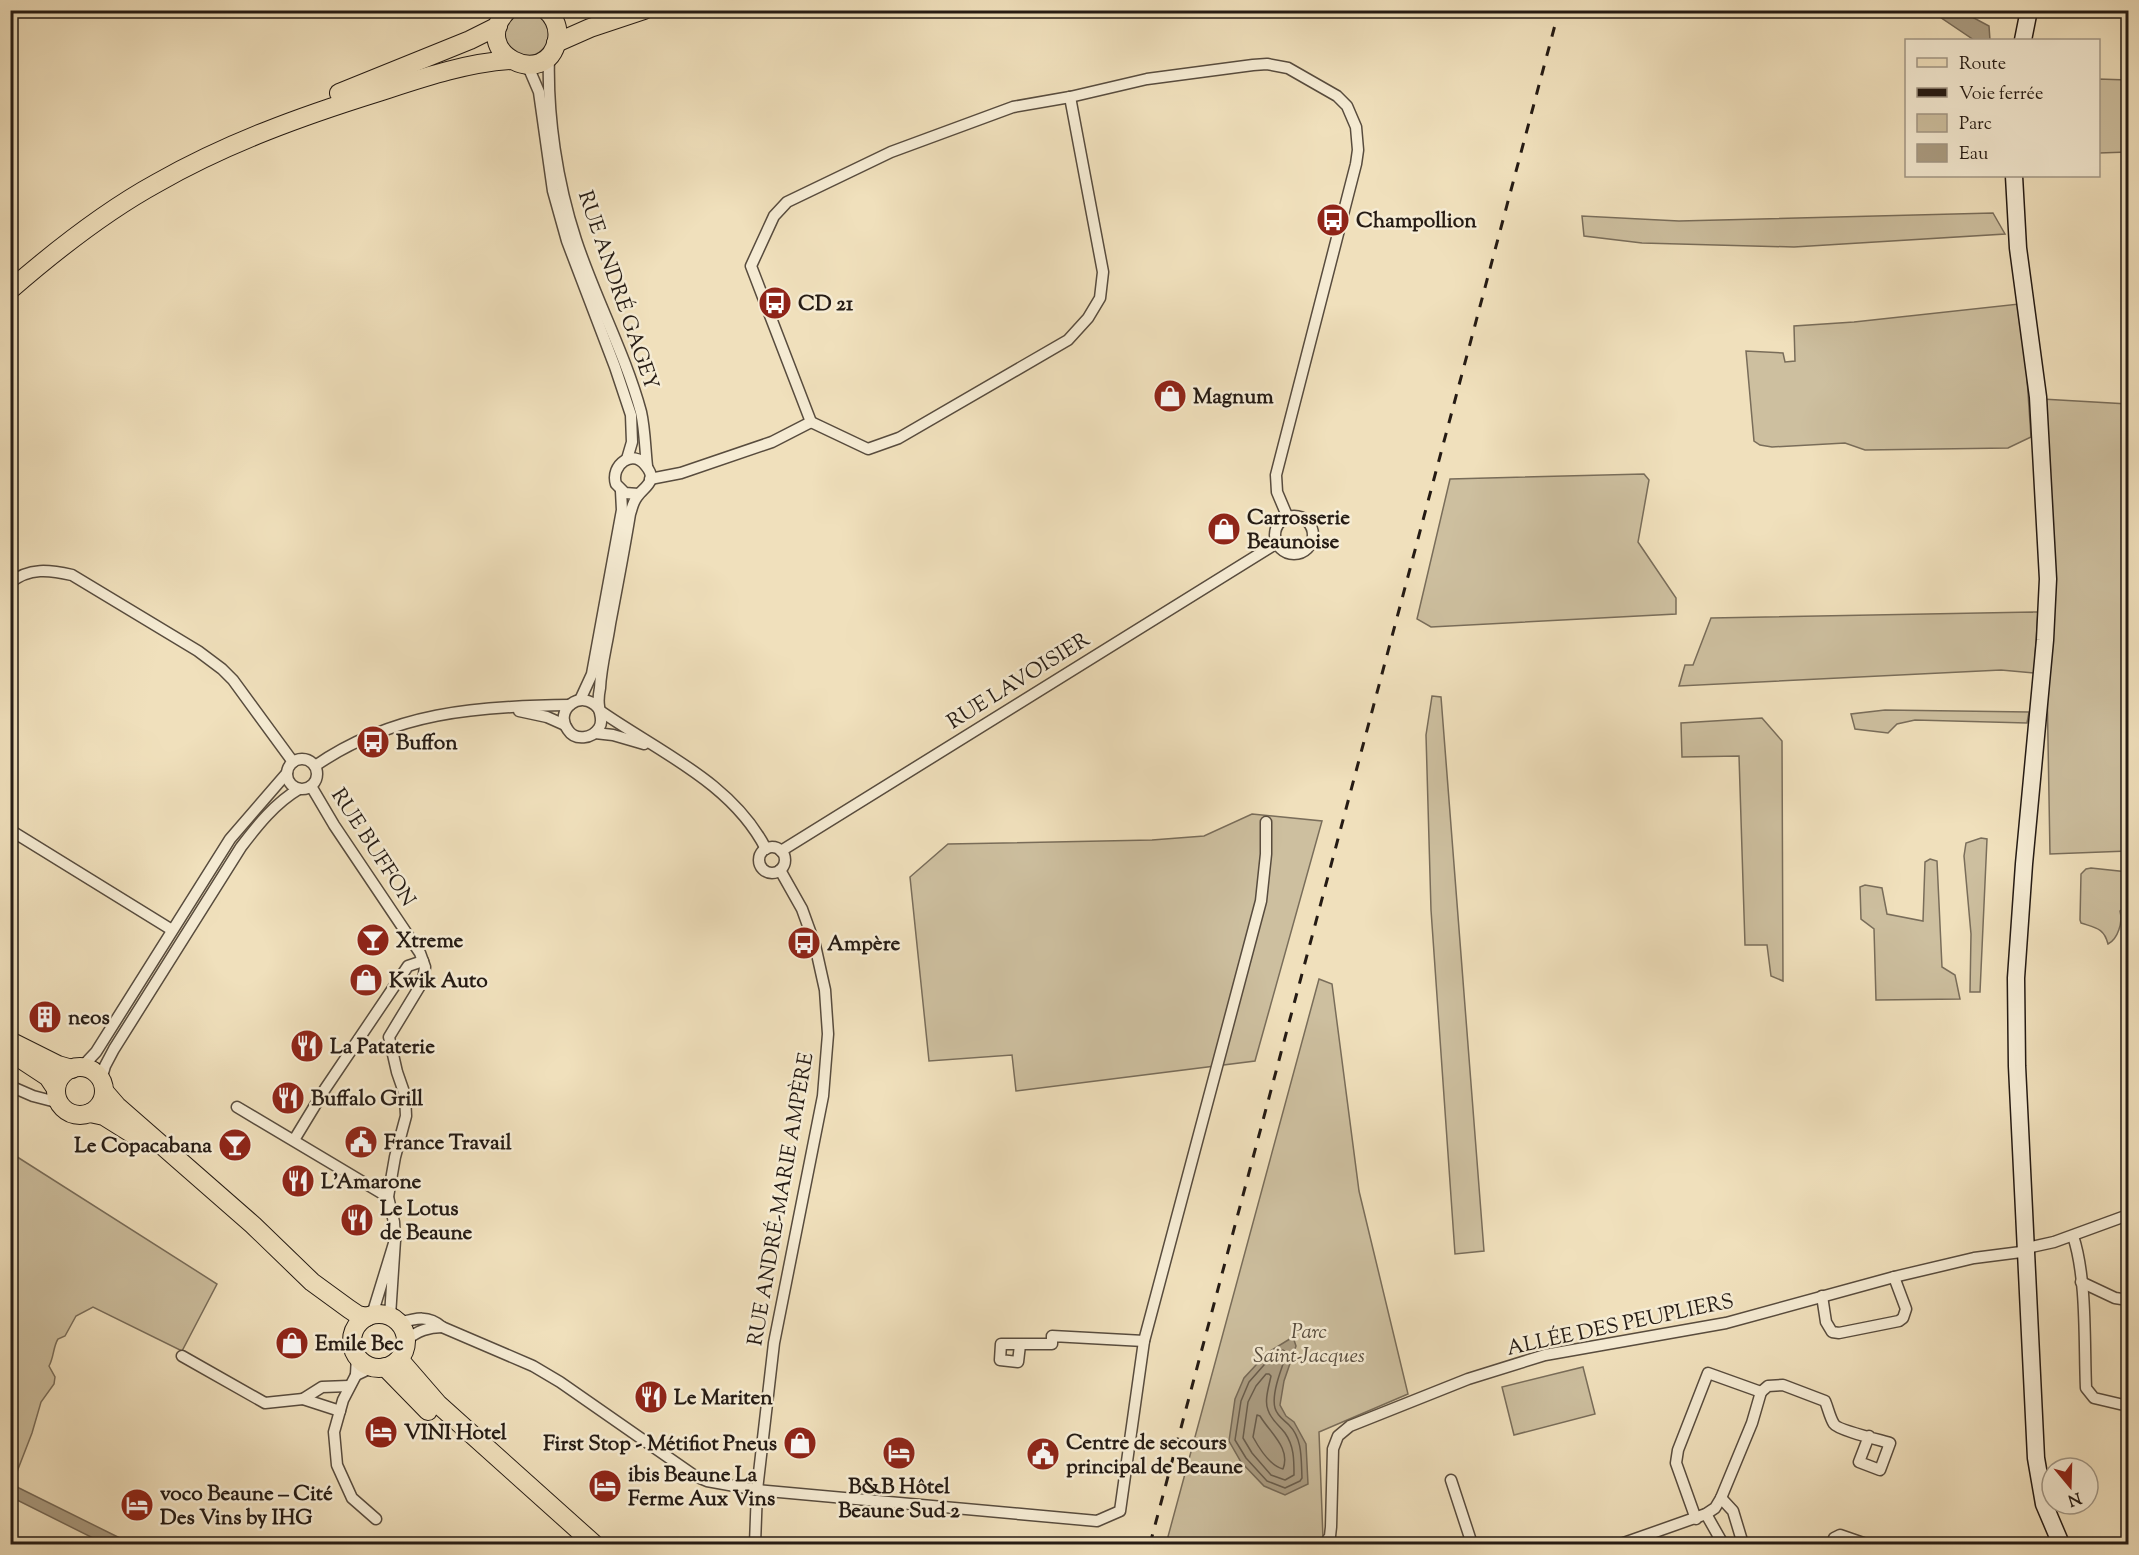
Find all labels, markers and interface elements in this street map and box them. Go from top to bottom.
legend [1905,39,2100,177]
text: Route [1959,52,2006,78]
text: Voie ferrée [1959,82,2043,108]
text: Parc [1959,112,1992,138]
text: Eau [1959,142,1988,168]
street label: RUE ANDRÉ GAGEY [569,187,665,394]
bus stop icon: Champollion [1315,202,1351,238]
place label: Champollion [1356,207,1477,237]
bus stop icon: CD 21 [757,285,793,321]
place label: CD 21 [798,290,854,320]
shop icon: Magnum [1152,378,1188,414]
place label: Magnum [1193,383,1274,413]
place label: Carrosserie Beaunoise [1247,504,1350,558]
shop icon: Carrosserie Beaunoise [1206,511,1242,547]
street label: RUE LAVOISIER [942,626,1096,738]
bus stop icon: Buffon [355,724,391,760]
place label: Buffon [396,729,458,759]
street label: RUE BUFFON [323,783,422,914]
bar icon: Xtreme [355,922,391,958]
bus stop icon: Ampère [786,925,822,961]
place label: Xtreme [396,927,464,957]
place label: Ampère [827,930,901,960]
shop icon: Kwik Auto [348,962,384,998]
place label: Kwik Auto [389,967,488,997]
building icon: neos [27,999,63,1035]
place label: neos [68,1004,110,1034]
restaurant icon: La Pataterie [289,1028,325,1064]
place label: La Pataterie [330,1033,435,1063]
street label: RUE ANDRÉ-MARIE AMPÈRE [741,1050,823,1348]
restaurant icon: Buffalo Grill [270,1080,306,1116]
place label: Buffalo Grill [311,1085,423,1115]
public building icon: France Travail [343,1124,379,1160]
bar icon: Le Copacabana [217,1127,253,1163]
place label: France Travail [384,1129,512,1159]
place label: Le Copacabana [74,1132,212,1162]
restaurant icon: L'Amarone [280,1163,316,1199]
place label: L'Amarone [321,1168,422,1198]
place label: Le Lotus de Beaune [380,1195,473,1249]
restaurant icon: Le Lotus de Beaune [339,1202,375,1238]
street label: ALLÉE DES PEUPLIERS [1504,1287,1737,1365]
park label: Parc Saint-Jacques [1253,1318,1365,1372]
shop icon: Emile Bec [274,1325,310,1361]
place label: Emile Bec [315,1330,404,1360]
restaurant icon: Le Mariten [633,1379,669,1415]
place label: Le Mariten [674,1384,773,1414]
hotel icon: VINI Hotel [363,1414,399,1450]
place label: VINI Hotel [404,1419,507,1449]
shop icon: First Stop - Métifiot Pneus [782,1425,818,1461]
place label: Centre de secours principal de Beaune [1066,1429,1243,1483]
place label: First Stop - Métifiot Pneus [543,1430,777,1460]
hotel icon: B&B Hôtel Beaune Sud 2 [881,1435,917,1471]
public building icon: Centre de secours principal de Beaune [1025,1436,1061,1472]
north arrow [2040,1456,2100,1516]
place label: ibis Beaune La Ferme Aux Vins [628,1461,775,1515]
hotel icon: ibis Beaune La Ferme Aux Vins [587,1468,623,1504]
place label: B&B Hôtel Beaune Sud 2 [838,1473,960,1527]
place label: voco Beaune – Cité Des Vins by IHG [160,1480,333,1534]
text: N [2064,1485,2084,1511]
hotel icon: voco Beaune – Cité Des Vins by IHG [119,1487,155,1523]

